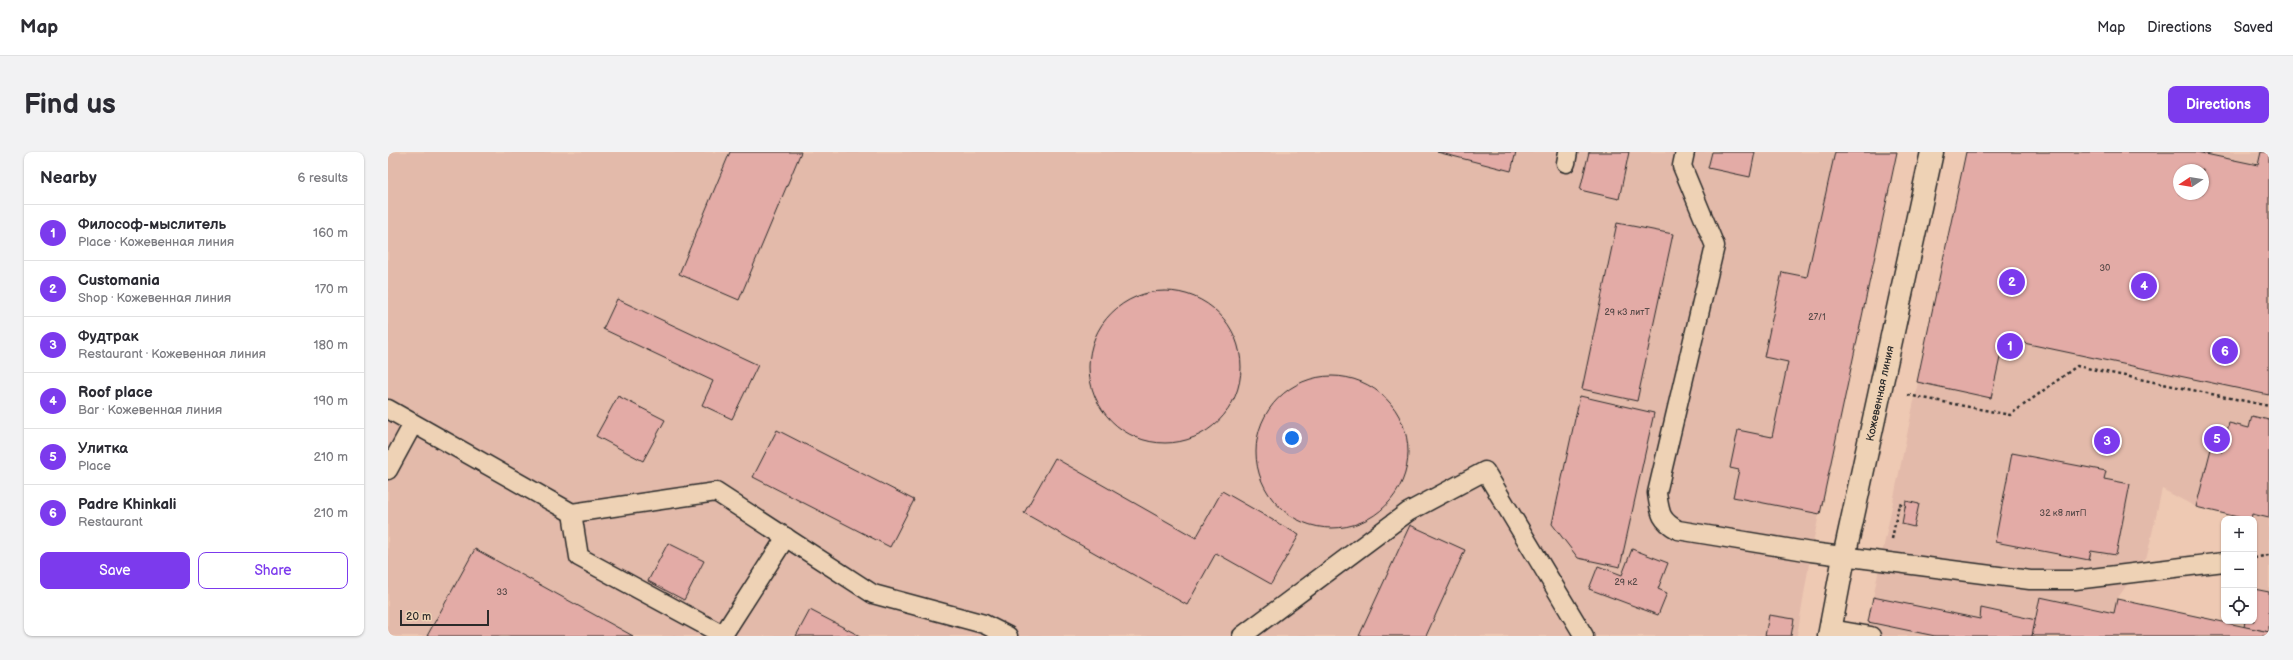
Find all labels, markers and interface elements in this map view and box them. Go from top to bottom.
text: Map [20,16,58,39]
text: Map [2097,19,2125,36]
text: Directions [2147,19,2212,36]
text: Saved [2234,19,2273,36]
button: Directions [2168,86,2269,123]
text: Find us [24,88,116,121]
north arrow [2173,164,2209,200]
text: Nearby [40,168,97,188]
text: 6 results [298,170,348,186]
text: Философ-мыслитель [78,215,226,234]
text: 1 [50,225,56,241]
text: 160 m [313,225,348,241]
text: Place · Кожевенная линия [78,234,234,250]
house number: 30 [2100,263,2110,274]
pin: 2 [1999,267,2025,297]
text: Customania [78,271,160,290]
pin: 4 [2131,271,2157,301]
text: 2 [49,281,57,297]
text: 170 m [315,281,348,297]
text: Shop · Кожевенная линия [78,290,231,306]
house number: 29 к3 литТ [1604,307,1650,318]
house number: 27/1 [1808,312,1826,323]
text: Фудтрак [78,327,139,346]
pin: 1 [1997,331,2023,361]
pin: 6 [2212,336,2238,366]
text: 3 [49,337,57,353]
text: 180 m [313,337,348,353]
street label: Кожевенная линия [1863,344,1897,442]
text: Restaurant · Кожевенная линия [78,346,266,362]
text: Roof place [78,383,153,402]
text: 4 [49,393,57,409]
text: 190 m [314,393,348,409]
text: Bar · Кожевенная линия [78,402,222,418]
pin: 5 [2204,424,2230,454]
pin: 3 [2094,426,2120,456]
your location [1282,428,1302,448]
text: Улитка [78,439,128,458]
text: 5 [49,449,57,465]
text: 210 m [314,449,348,465]
text: Place [78,458,111,474]
text: Padre Khinkali [78,495,176,514]
text: 6 [49,505,57,521]
text: 210 m [314,505,348,521]
house number: 32 к8 литП [2040,508,2086,519]
text: Restaurant [78,514,143,530]
map controls [2221,516,2257,624]
button: + [2221,516,2257,552]
button: Save [40,552,190,589]
button: Share [198,552,348,589]
button: − [2221,552,2257,588]
house number: 29 к2 [1614,577,1638,588]
house number: 33 [496,587,508,598]
button: locate [2221,588,2257,624]
scale bar [400,608,489,627]
text: 20 m [406,610,431,623]

